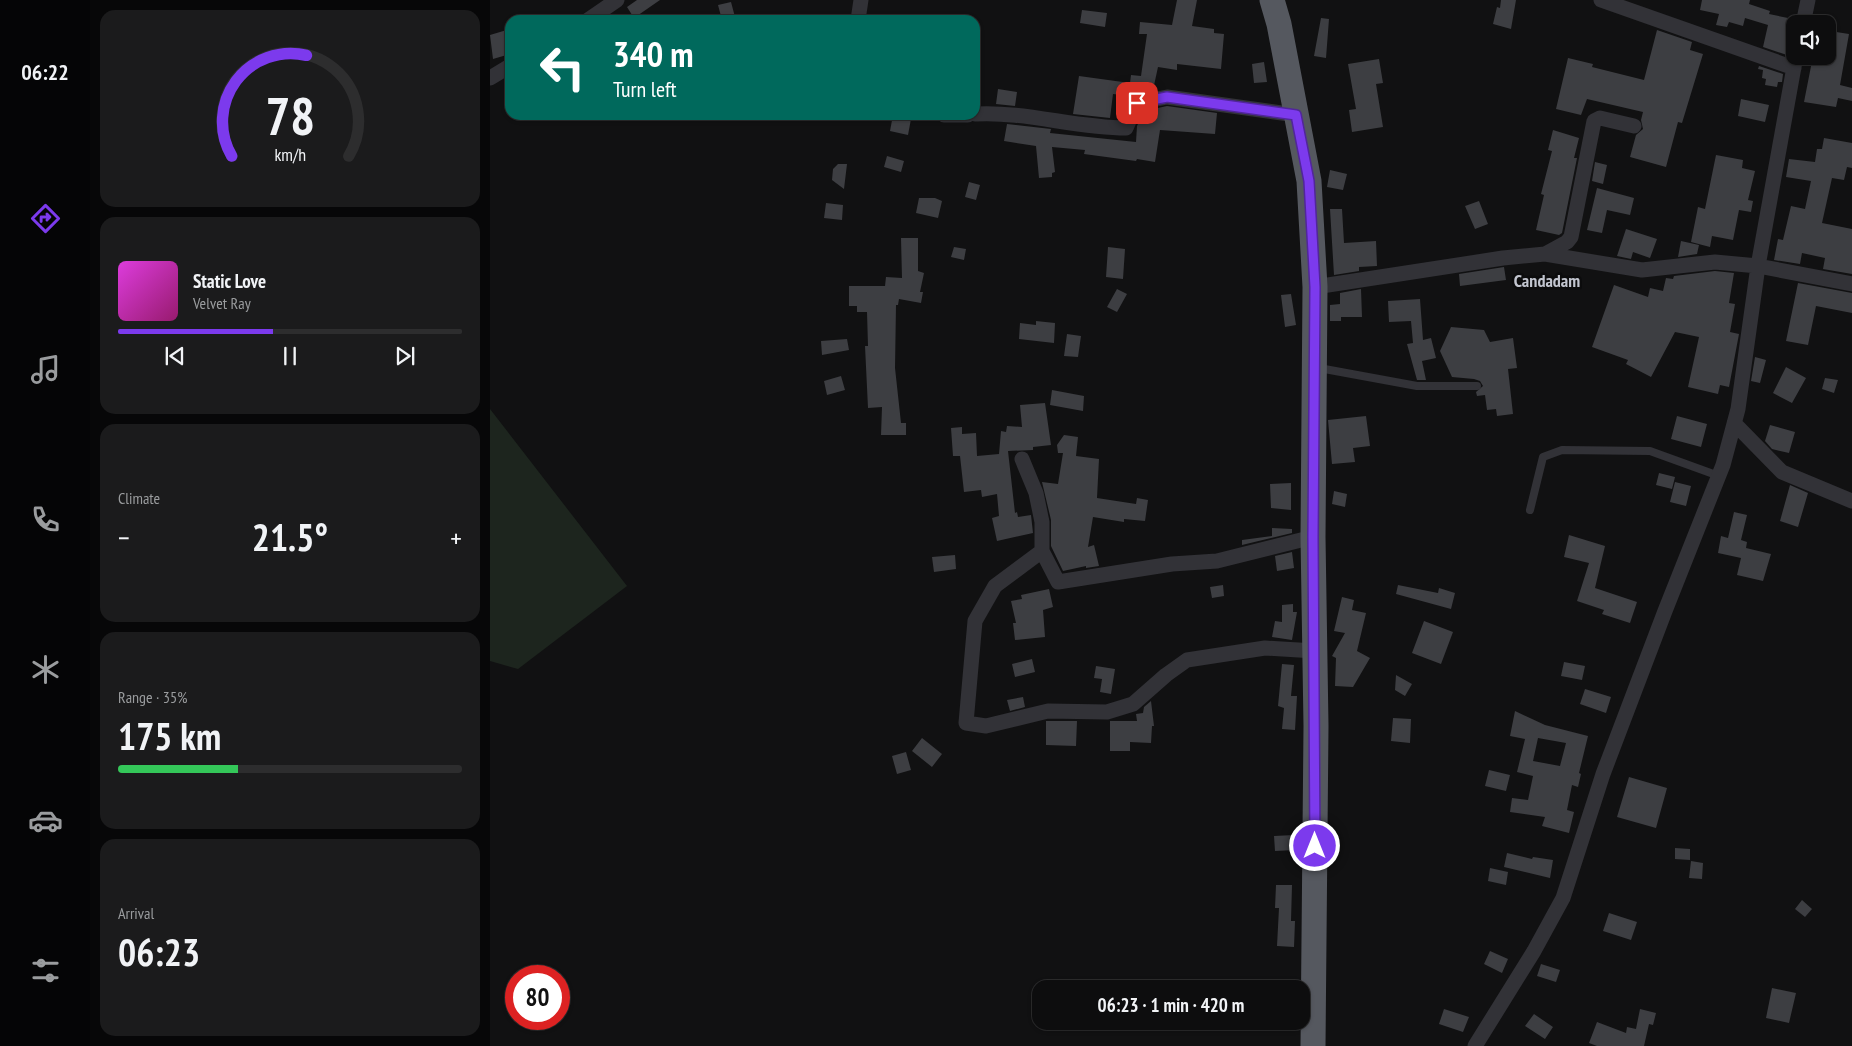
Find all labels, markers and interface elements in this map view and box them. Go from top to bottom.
map controls [1786,15,1836,65]
button: sound [1786,15,1836,65]
text: 340 m [613,31,694,77]
icon: left [530,35,595,100]
text: 06:22 [21,58,69,86]
text: Turn left [613,75,677,103]
text: 78 [265,82,315,149]
pin [1116,82,1158,124]
icon: arrive [1123,89,1151,117]
text: km/h [274,143,306,166]
icon: directions [28,201,63,236]
text: Static Love [193,269,266,293]
district label: Candadam [1514,269,1580,292]
text: Velvet Ray [193,293,251,313]
icon: previous [161,342,189,370]
icon: pause [276,342,304,370]
icon: next [391,342,419,370]
icon: music [28,352,63,387]
text: Climate [118,488,160,508]
icon: phone [28,502,63,537]
text: 21.5° [252,512,328,561]
text: − [118,519,130,556]
text: + [450,519,462,556]
icon: climate [28,652,63,687]
text: Range · 35% [118,687,187,707]
text: 175 km [118,711,221,760]
icon: car [28,803,63,838]
position arrow [1288,819,1340,871]
text: Arrival [118,903,154,923]
text: 06:23 [118,927,200,976]
icon: filters [28,953,63,988]
speed limit sign: 80 [505,965,570,1030]
text: 06:23 · 1 min · 420 m [1098,993,1244,1017]

